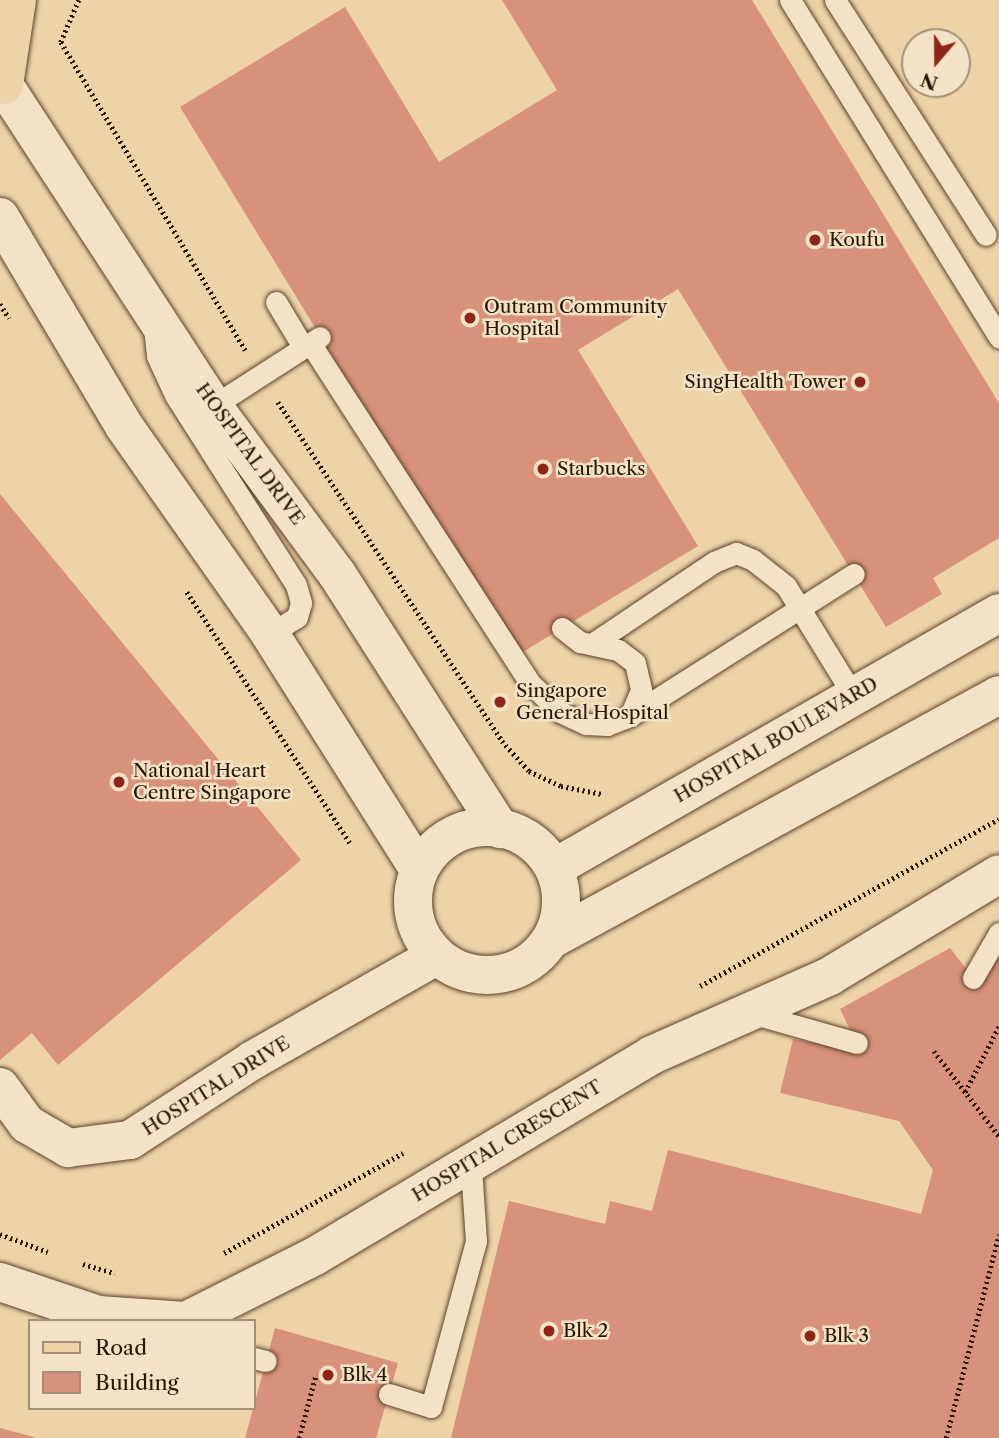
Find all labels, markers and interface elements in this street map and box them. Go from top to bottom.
north arrow [901,28,971,98]
text: N [918,68,941,95]
place label: Koufu [829,229,885,251]
marker: Koufu [807,232,823,248]
place label: Outram Community Hospital [484,296,667,340]
marker: Outram Community Hospital [462,310,478,326]
place label: SingHealth Tower [684,371,846,393]
marker: SingHealth Tower [852,374,868,390]
street label: HOSPITAL DRIVE [191,378,309,530]
place label: Starbucks [557,458,646,480]
marker: Starbucks [535,461,551,477]
street label: HOSPITAL BOULEVARD [670,672,882,808]
place label: Singapore General Hospital [516,680,669,724]
marker: Singapore General Hospital [490,692,510,712]
place label: National Heart Centre Singapore [133,760,291,804]
marker: National Heart Centre Singapore [111,774,127,790]
street label: HOSPITAL DRIVE [138,1031,294,1141]
street label: HOSPITAL CRESCENT [408,1075,606,1207]
legend [28,1319,256,1410]
place label: Blk 2 [563,1320,609,1342]
marker: Blk 2 [541,1323,557,1339]
place label: Blk 3 [824,1325,869,1347]
marker: Blk 3 [802,1328,818,1344]
text: Road [95,1335,147,1360]
place label: Blk 4 [342,1364,388,1386]
marker: Blk 4 [320,1367,336,1383]
text: Building [95,1370,179,1395]

